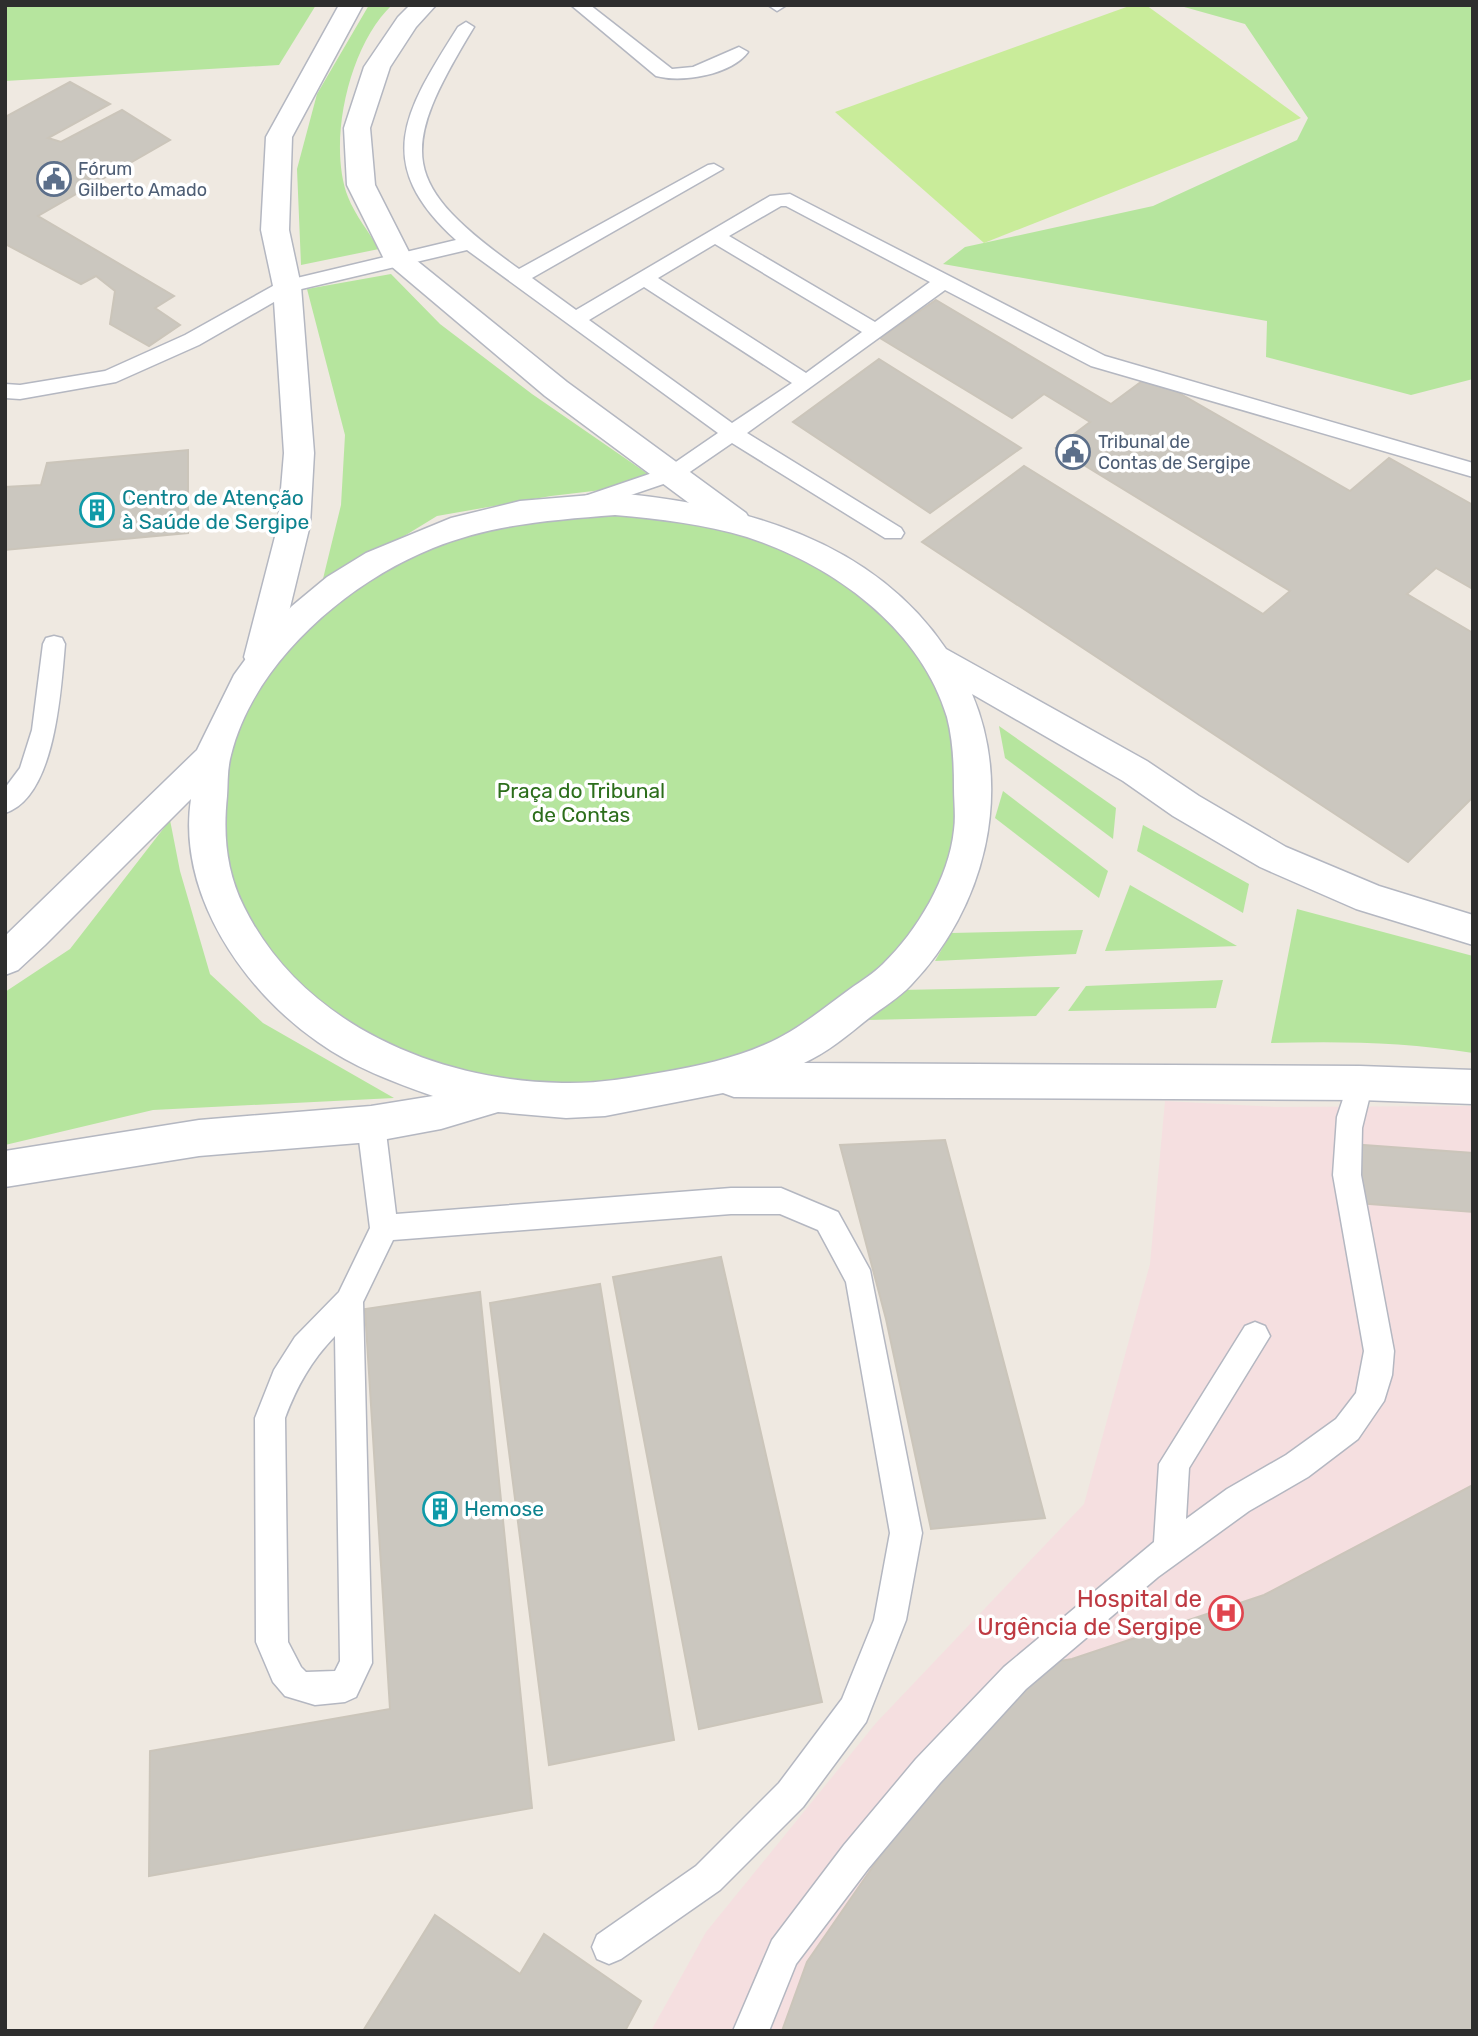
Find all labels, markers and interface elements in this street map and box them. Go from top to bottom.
place label: Fórum Gilberto Amado [78,158,207,201]
public building icon: Fórum Gilberto Amado [35,160,73,198]
place label: Tribunal de Contas de Sergipe [1098,431,1251,474]
public building icon: Tribunal de Contas de Sergipe [1054,433,1092,471]
place label: Centro de Atenção à Saúde de Sergipe [122,485,309,534]
building icon: Centro de Atenção à Saúde de Sergipe [78,491,116,529]
park label: Praça do Tribunal de Contas [497,778,665,827]
building icon: Hemose [421,1490,459,1528]
place label: Hemose [464,1496,544,1521]
place label: Hospital de Urgência de Sergipe [977,1585,1202,1641]
hospital icon: Hospital de Urgência de Sergipe [1207,1594,1245,1632]

